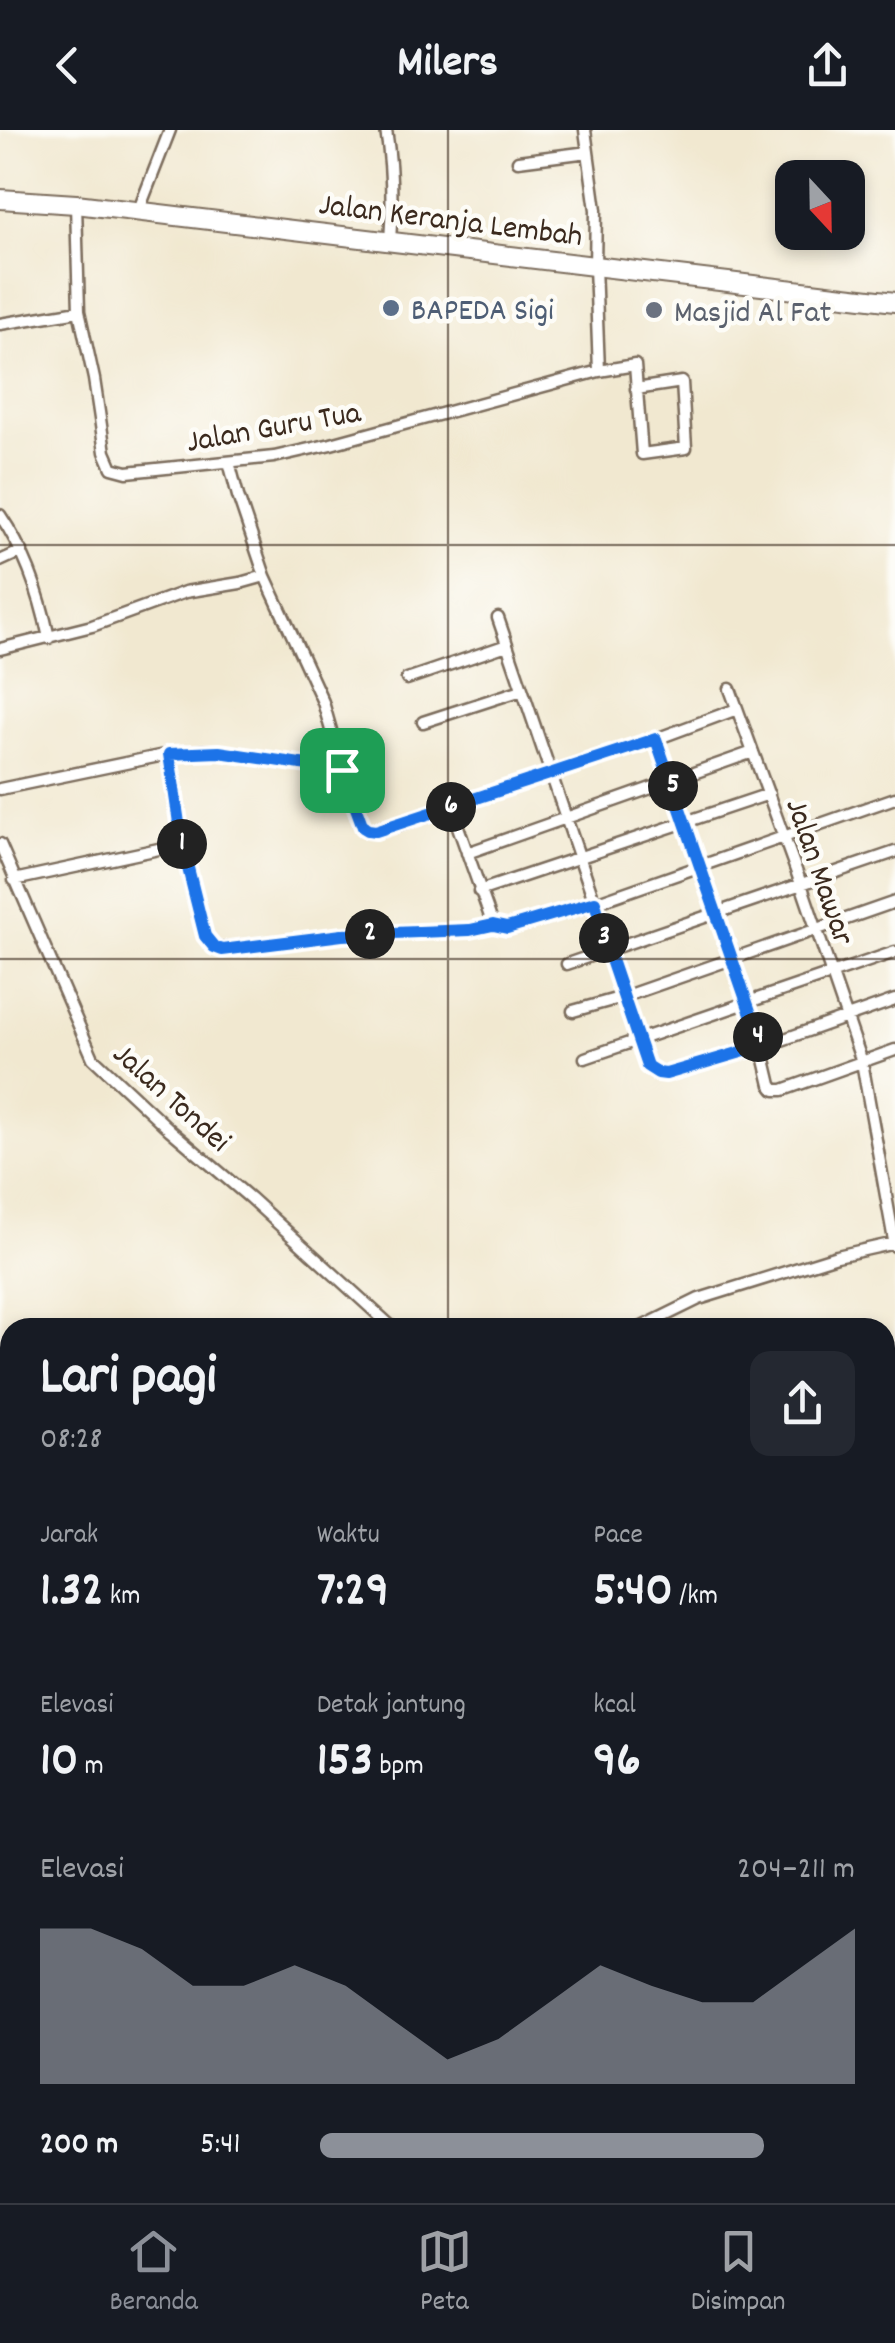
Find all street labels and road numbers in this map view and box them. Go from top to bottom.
street label: Jalan Keranja Lembah [316,184,585,262]
street label: Jalan Guru Tua [183,392,365,468]
street label: Jalan Mawar [771,793,864,952]
street label: Jalan Tondei [100,1034,239,1166]

